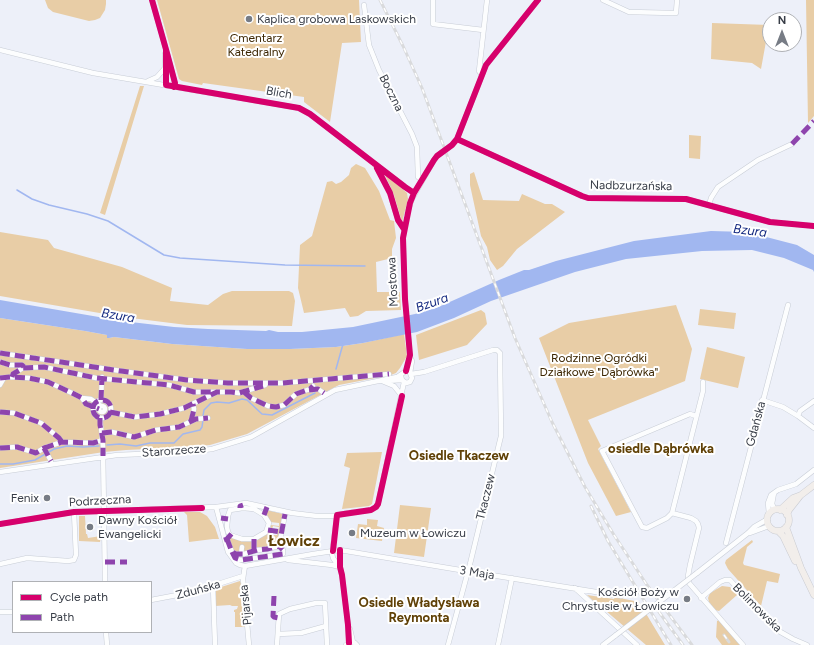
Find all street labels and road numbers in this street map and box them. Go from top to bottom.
street label: Boczna [376,72,406,114]
street label: Blich [265,84,293,102]
street label: Nadbzurzańska [590,178,672,194]
street label: Mostowa [385,257,401,307]
street label: Gdańska [743,400,769,448]
street label: Starorzecze [141,442,207,460]
street label: Tkaczew [473,473,499,521]
street label: Podrzeczna [68,492,132,510]
street label: 3 Maja [459,563,495,583]
street label: Zduńska [174,577,222,603]
street label: Bolimowska [729,580,785,636]
street label: Pijarska [237,584,255,626]

